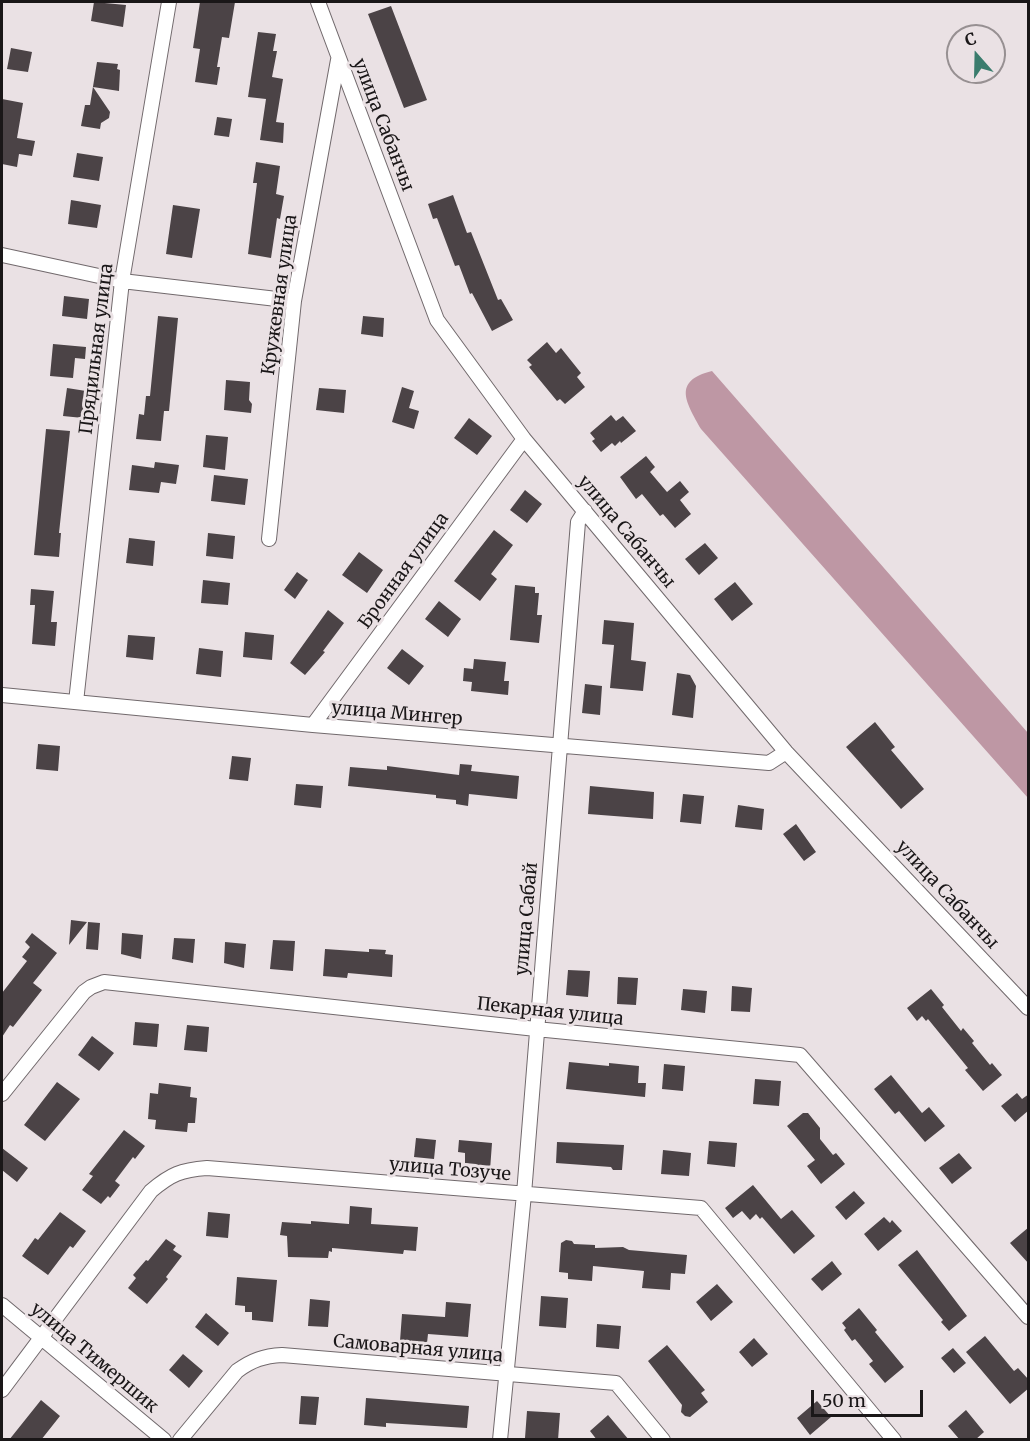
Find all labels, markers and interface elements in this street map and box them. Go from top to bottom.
north arrow [946,24,1006,84]
text: С [962,28,979,50]
street label: улица Сабанчы [348,56,418,194]
street label: Кружевная улица [258,213,302,377]
street label: Прядильная улица [76,262,118,436]
street label: улица Сабанчы [573,471,679,593]
street label: Бронная улица [354,509,454,633]
street label: улица Мингер [331,698,463,730]
street label: улица Сабанчы [891,836,1003,954]
street label: улица Сабай [511,861,543,977]
street label: Пекарная улица [476,994,624,1030]
street label: улица Тозуче [388,1154,512,1186]
street label: улица Тимершик [26,1298,162,1418]
street label: Самоварная улица [332,1331,504,1367]
scale bar [814,1378,926,1416]
text: 50 m [822,1389,866,1412]

